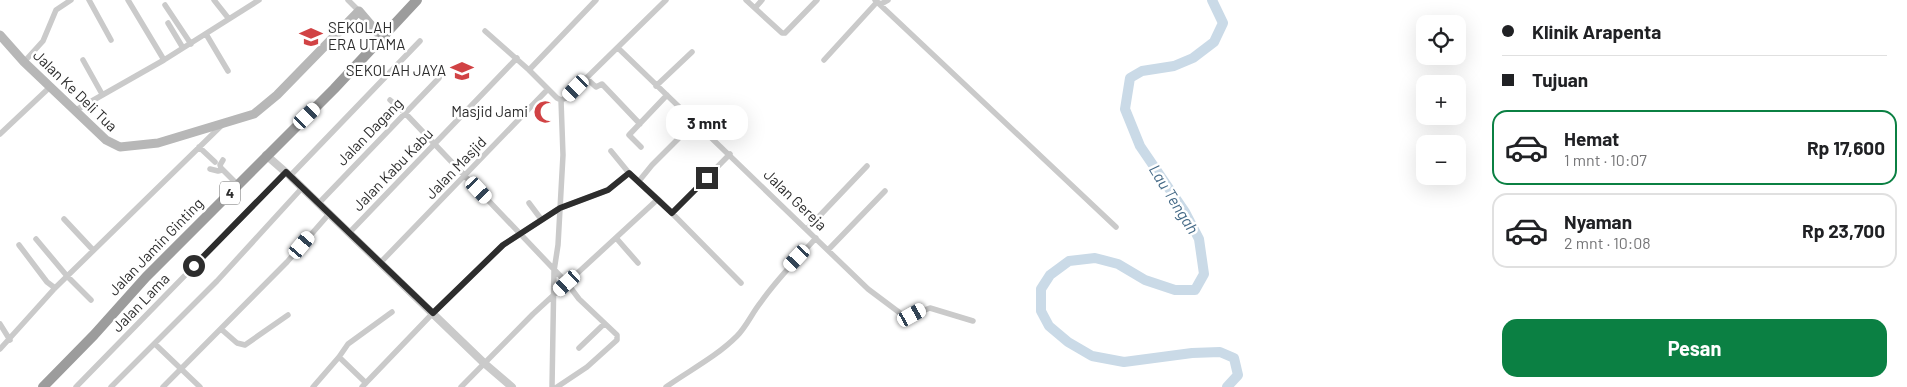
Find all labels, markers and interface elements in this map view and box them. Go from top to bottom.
map controls [1416,15,1466,185]
button: locate [1416,15,1466,65]
place label: SEKOLAH ERA UTAMA [328,18,405,53]
text: Klinik Arapenta [1532,20,1661,43]
school or university icon: SEKOLAH ERA UTAMA [298,24,324,50]
street label: Jalan Ke Deli Tua [30,46,121,135]
school or university icon: SEKOLAH JAYA [449,58,475,84]
place label: SEKOLAH JAYA [346,61,446,79]
text: Tujuan [1532,68,1588,91]
car [560,72,591,104]
button: + [1416,75,1466,125]
street label: Jalan Dagang [333,94,406,169]
mosque icon: Masjid Jami [532,99,558,125]
car [290,100,323,132]
place label: Masjid Jami [451,102,528,120]
callout: 3 mnt [666,106,748,140]
text: 3 mnt [687,113,727,132]
street label: Jalan Kabu Kabu [348,124,436,214]
icon: car [1504,125,1549,170]
text: Hemat [1564,127,1619,150]
street label: Jalan Masjid [421,132,489,202]
button: − [1416,135,1466,185]
text: Rp 17,600 [1807,136,1885,159]
text: 1 mnt · 10:07 [1564,150,1647,169]
water label: Lau Tengah [1146,161,1203,237]
street label: Jalan Gereja [761,165,831,234]
route end [696,167,718,189]
car [463,174,494,206]
road number: 4 [220,182,240,204]
street label: Jalan Jamin Ginting [104,194,206,299]
icon: car [1504,208,1549,253]
text: Nyaman [1564,210,1632,233]
text: Rp 23,700 [1802,219,1885,242]
car [286,229,317,261]
text: 2 mnt · 10:08 [1564,233,1651,252]
car [781,242,812,274]
route start [183,255,205,277]
car [550,267,583,299]
street label: Jalan Lama [108,269,173,335]
car [895,301,928,329]
button: Pesan [1502,319,1887,377]

